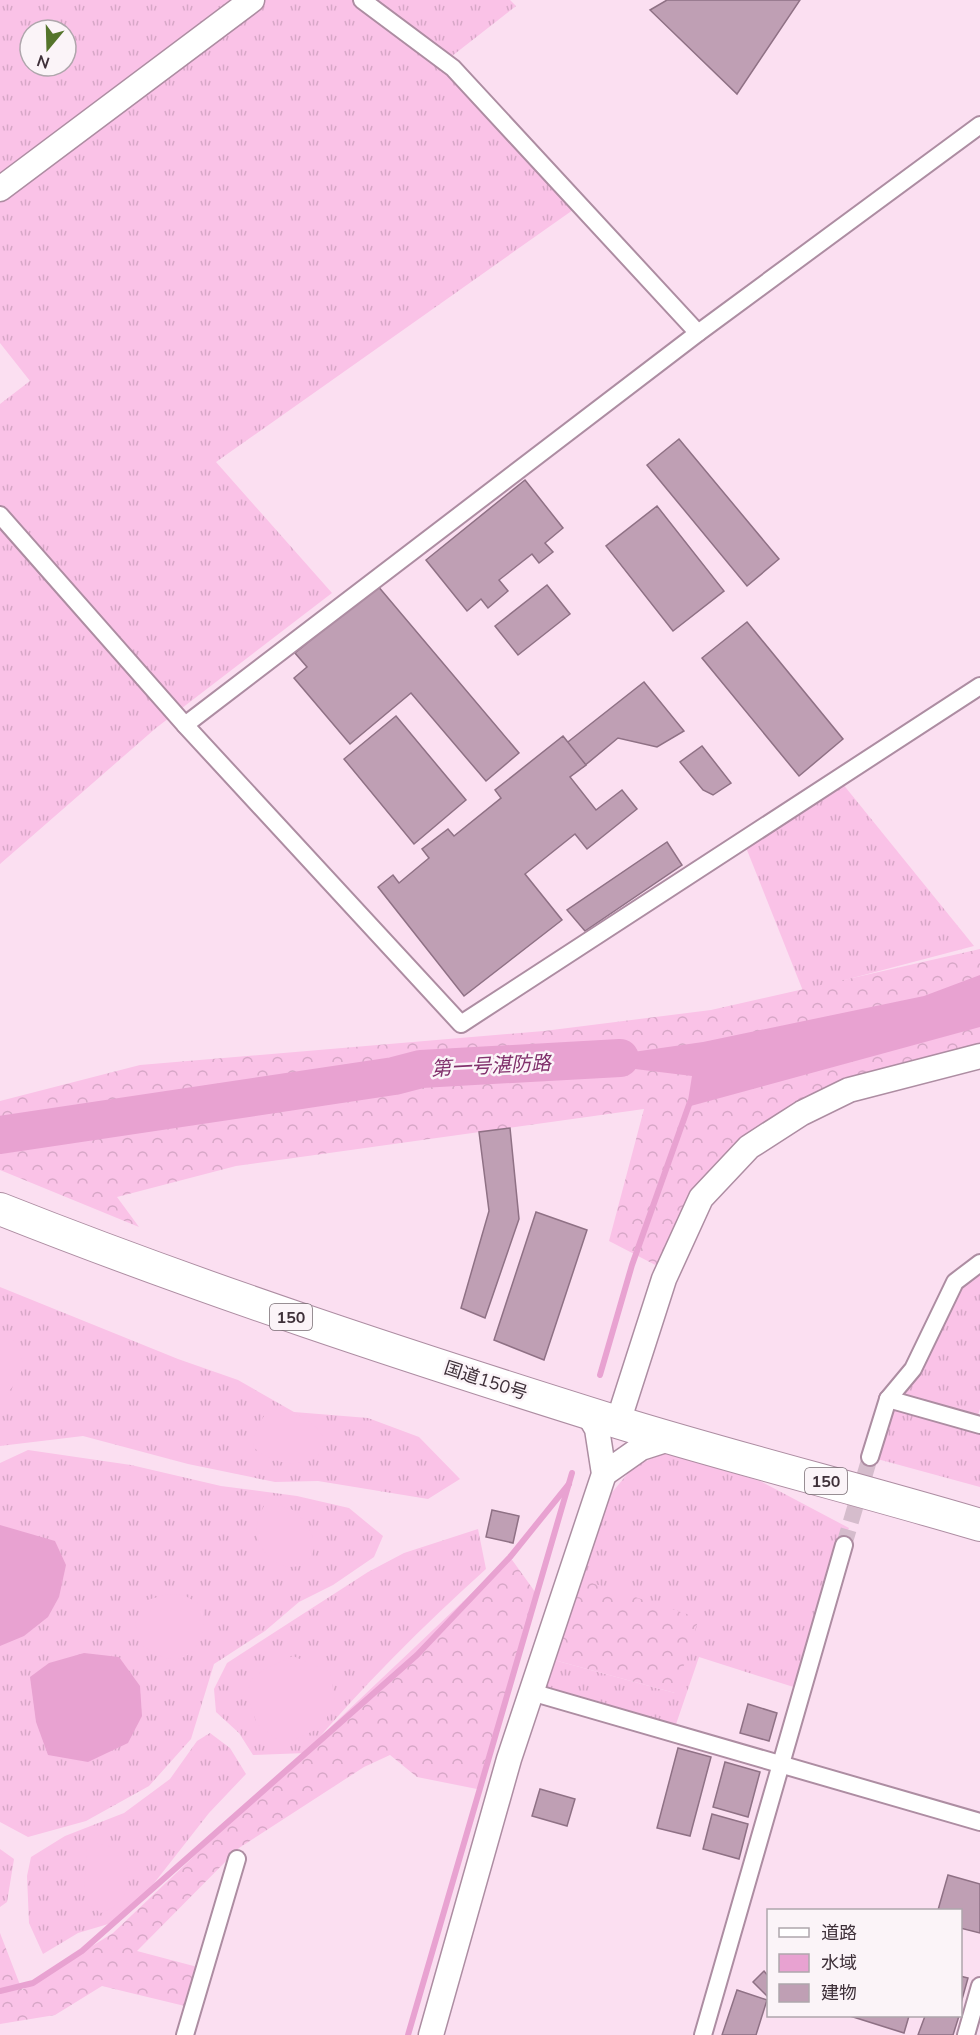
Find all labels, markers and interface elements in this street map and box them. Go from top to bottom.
north arrow [18,18,78,78]
text: N [34,51,52,74]
water label: 第一号湛防路 [430,1049,554,1081]
road number: 150 [270,1304,312,1330]
street label: 国道150号 [441,1356,531,1404]
road number: 150 [805,1468,847,1494]
legend [767,1909,962,2017]
text: 道路 [821,1921,857,1944]
text: 水域 [821,1951,857,1974]
text: 建物 [821,1981,857,2004]

